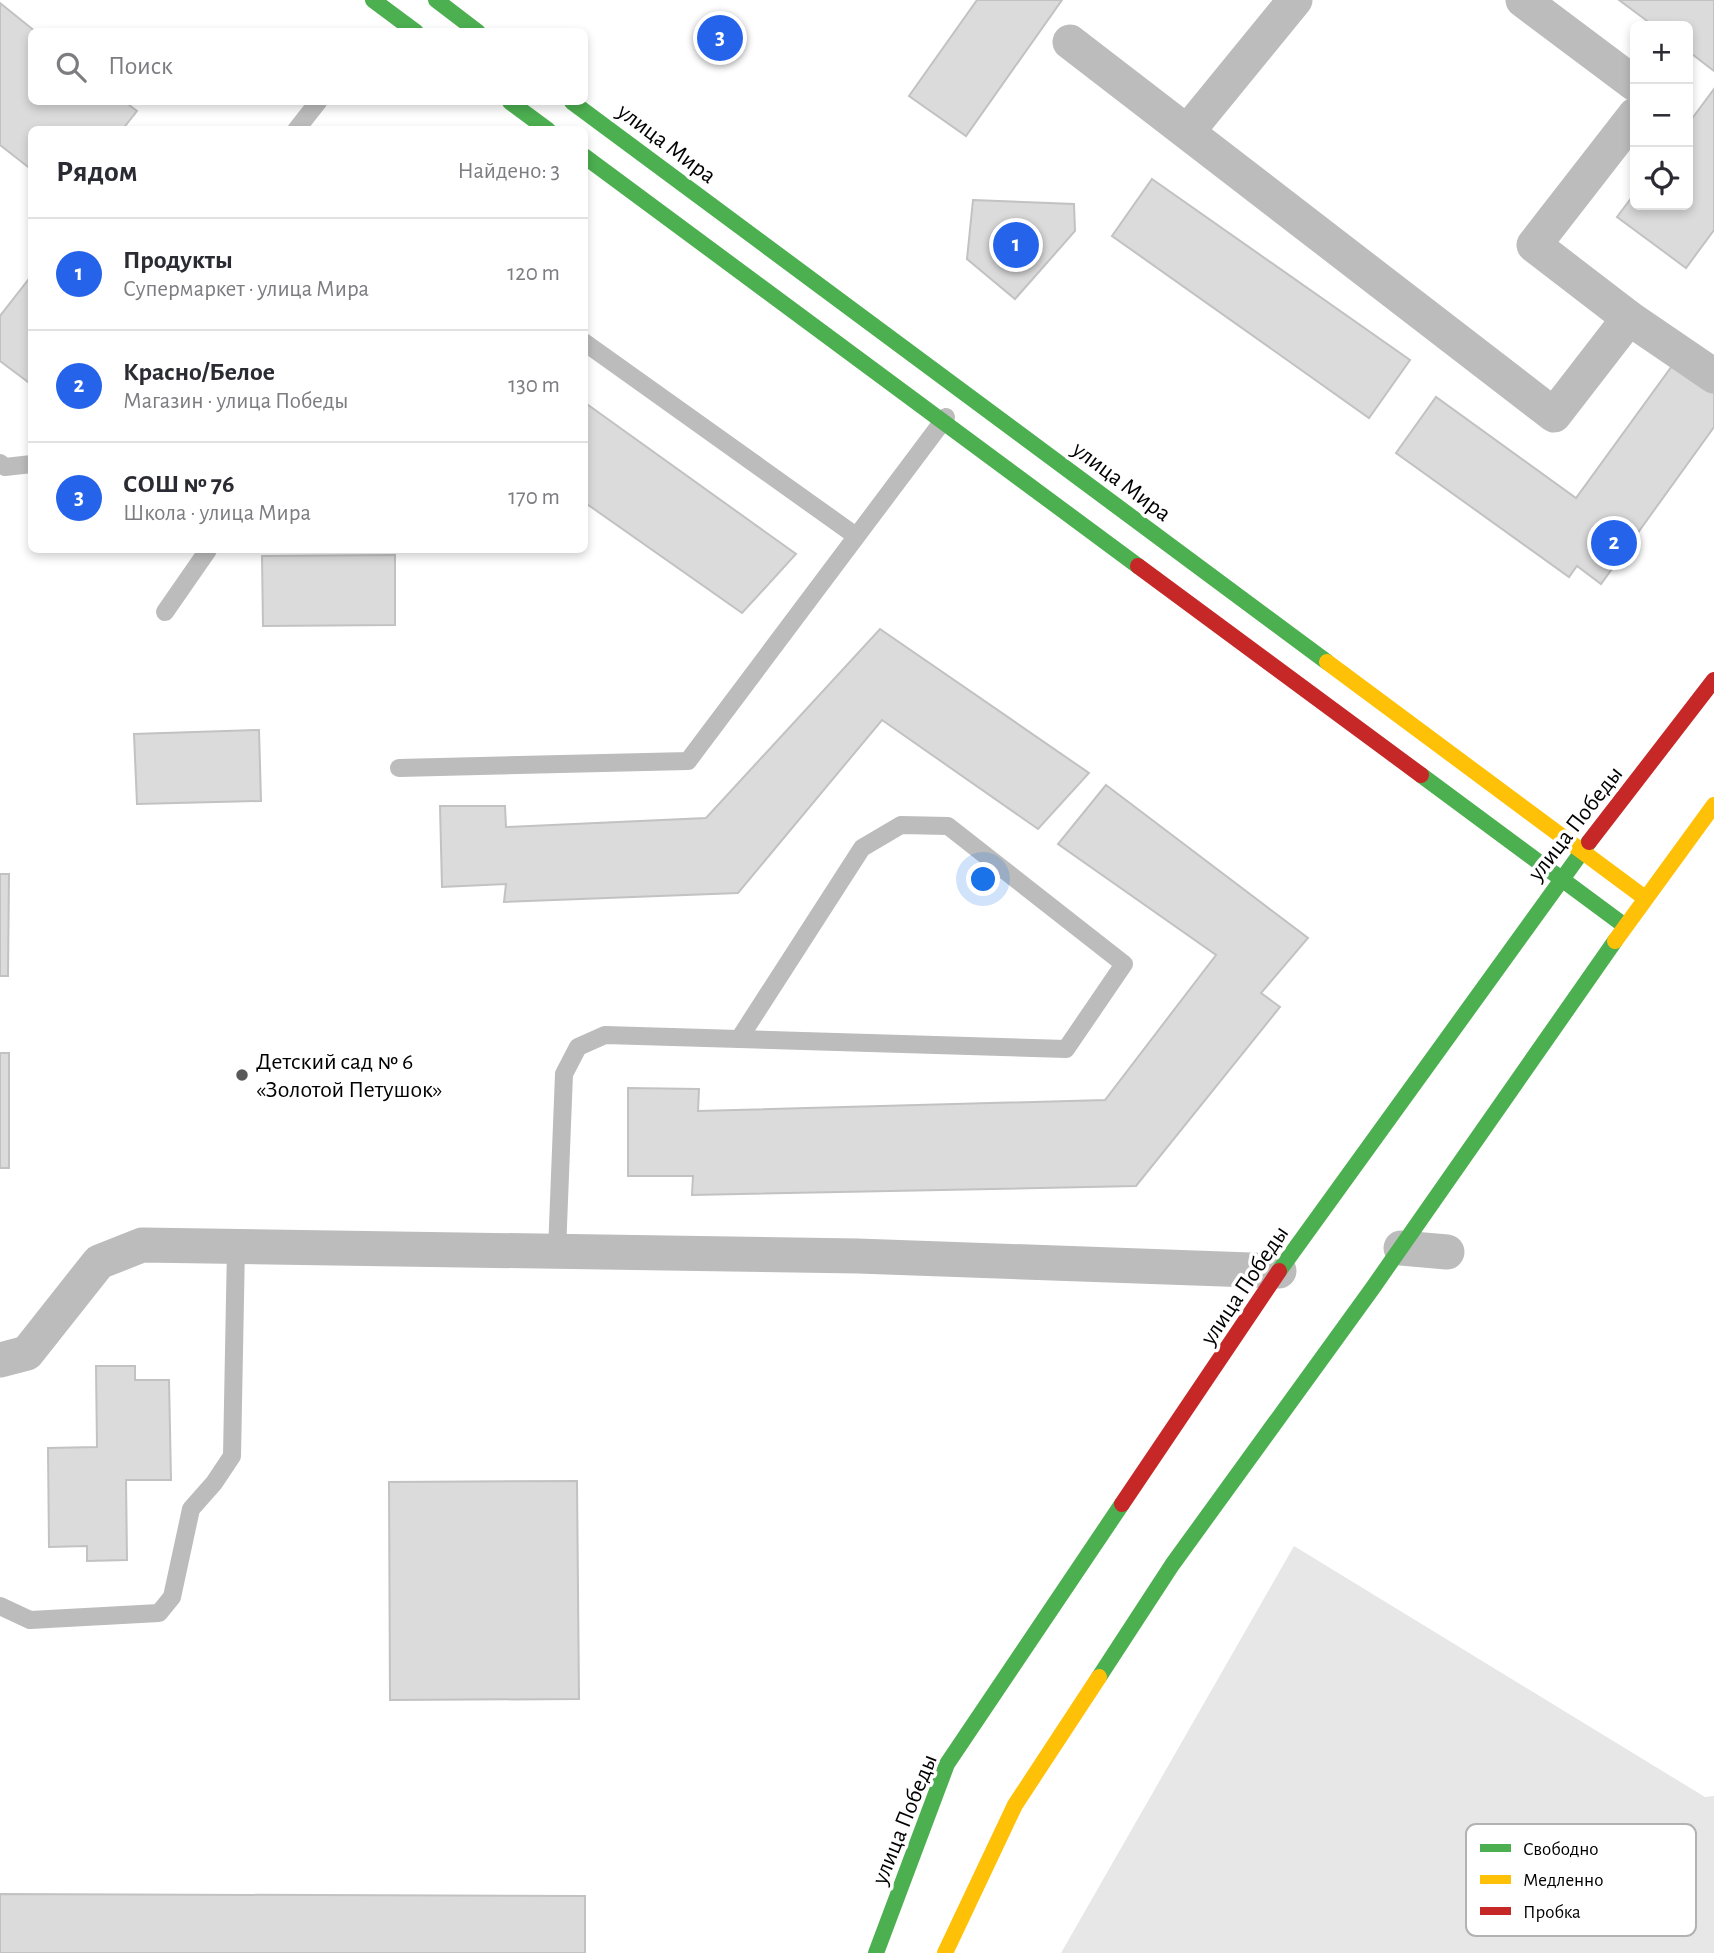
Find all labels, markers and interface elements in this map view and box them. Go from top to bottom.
pin: 3 [697,12,743,64]
map controls [1630,21,1693,210]
button: + [1630,21,1693,84]
search box [28,28,588,105]
icon: search [52,48,90,86]
text: Поиск [108,53,173,79]
button: − [1630,84,1693,147]
street label: улица Мира [612,99,720,188]
button: locate [1630,147,1693,210]
text: Рядом [56,157,138,187]
text: Найдено: 3 [458,160,560,183]
pin: 1 [993,219,1039,271]
text: Продукты [123,247,233,273]
text: 1 [75,262,83,285]
text: 120 m [507,262,560,285]
text: Супермаркет · улица Мира [123,278,369,301]
text: Красно/Белое [123,359,275,385]
text: 2 [74,374,84,397]
text: 130 m [508,374,560,397]
text: Магазин · улица Победы [123,390,349,413]
street label: улица Мира [1067,437,1175,526]
text: СОШ № 76 [123,471,235,497]
text: 3 [74,486,84,509]
text: 170 m [508,486,560,509]
text: Школа · улица Мира [123,502,311,525]
pin: 2 [1591,517,1637,569]
street label: улица Победы [1523,762,1628,886]
your location [966,862,1000,896]
place label: Детский сад № 6 «Золотой Петушок» [256,1050,442,1102]
marker: Детский сад № 6 «Золотой Петушок» [234,1067,250,1083]
street label: улица Победы [1196,1222,1293,1350]
street label: улица Победы [868,1751,942,1889]
legend [1466,1824,1696,1936]
text: Свободно [1523,1840,1599,1859]
text: Медленно [1523,1871,1603,1890]
text: Пробка [1523,1903,1581,1922]

